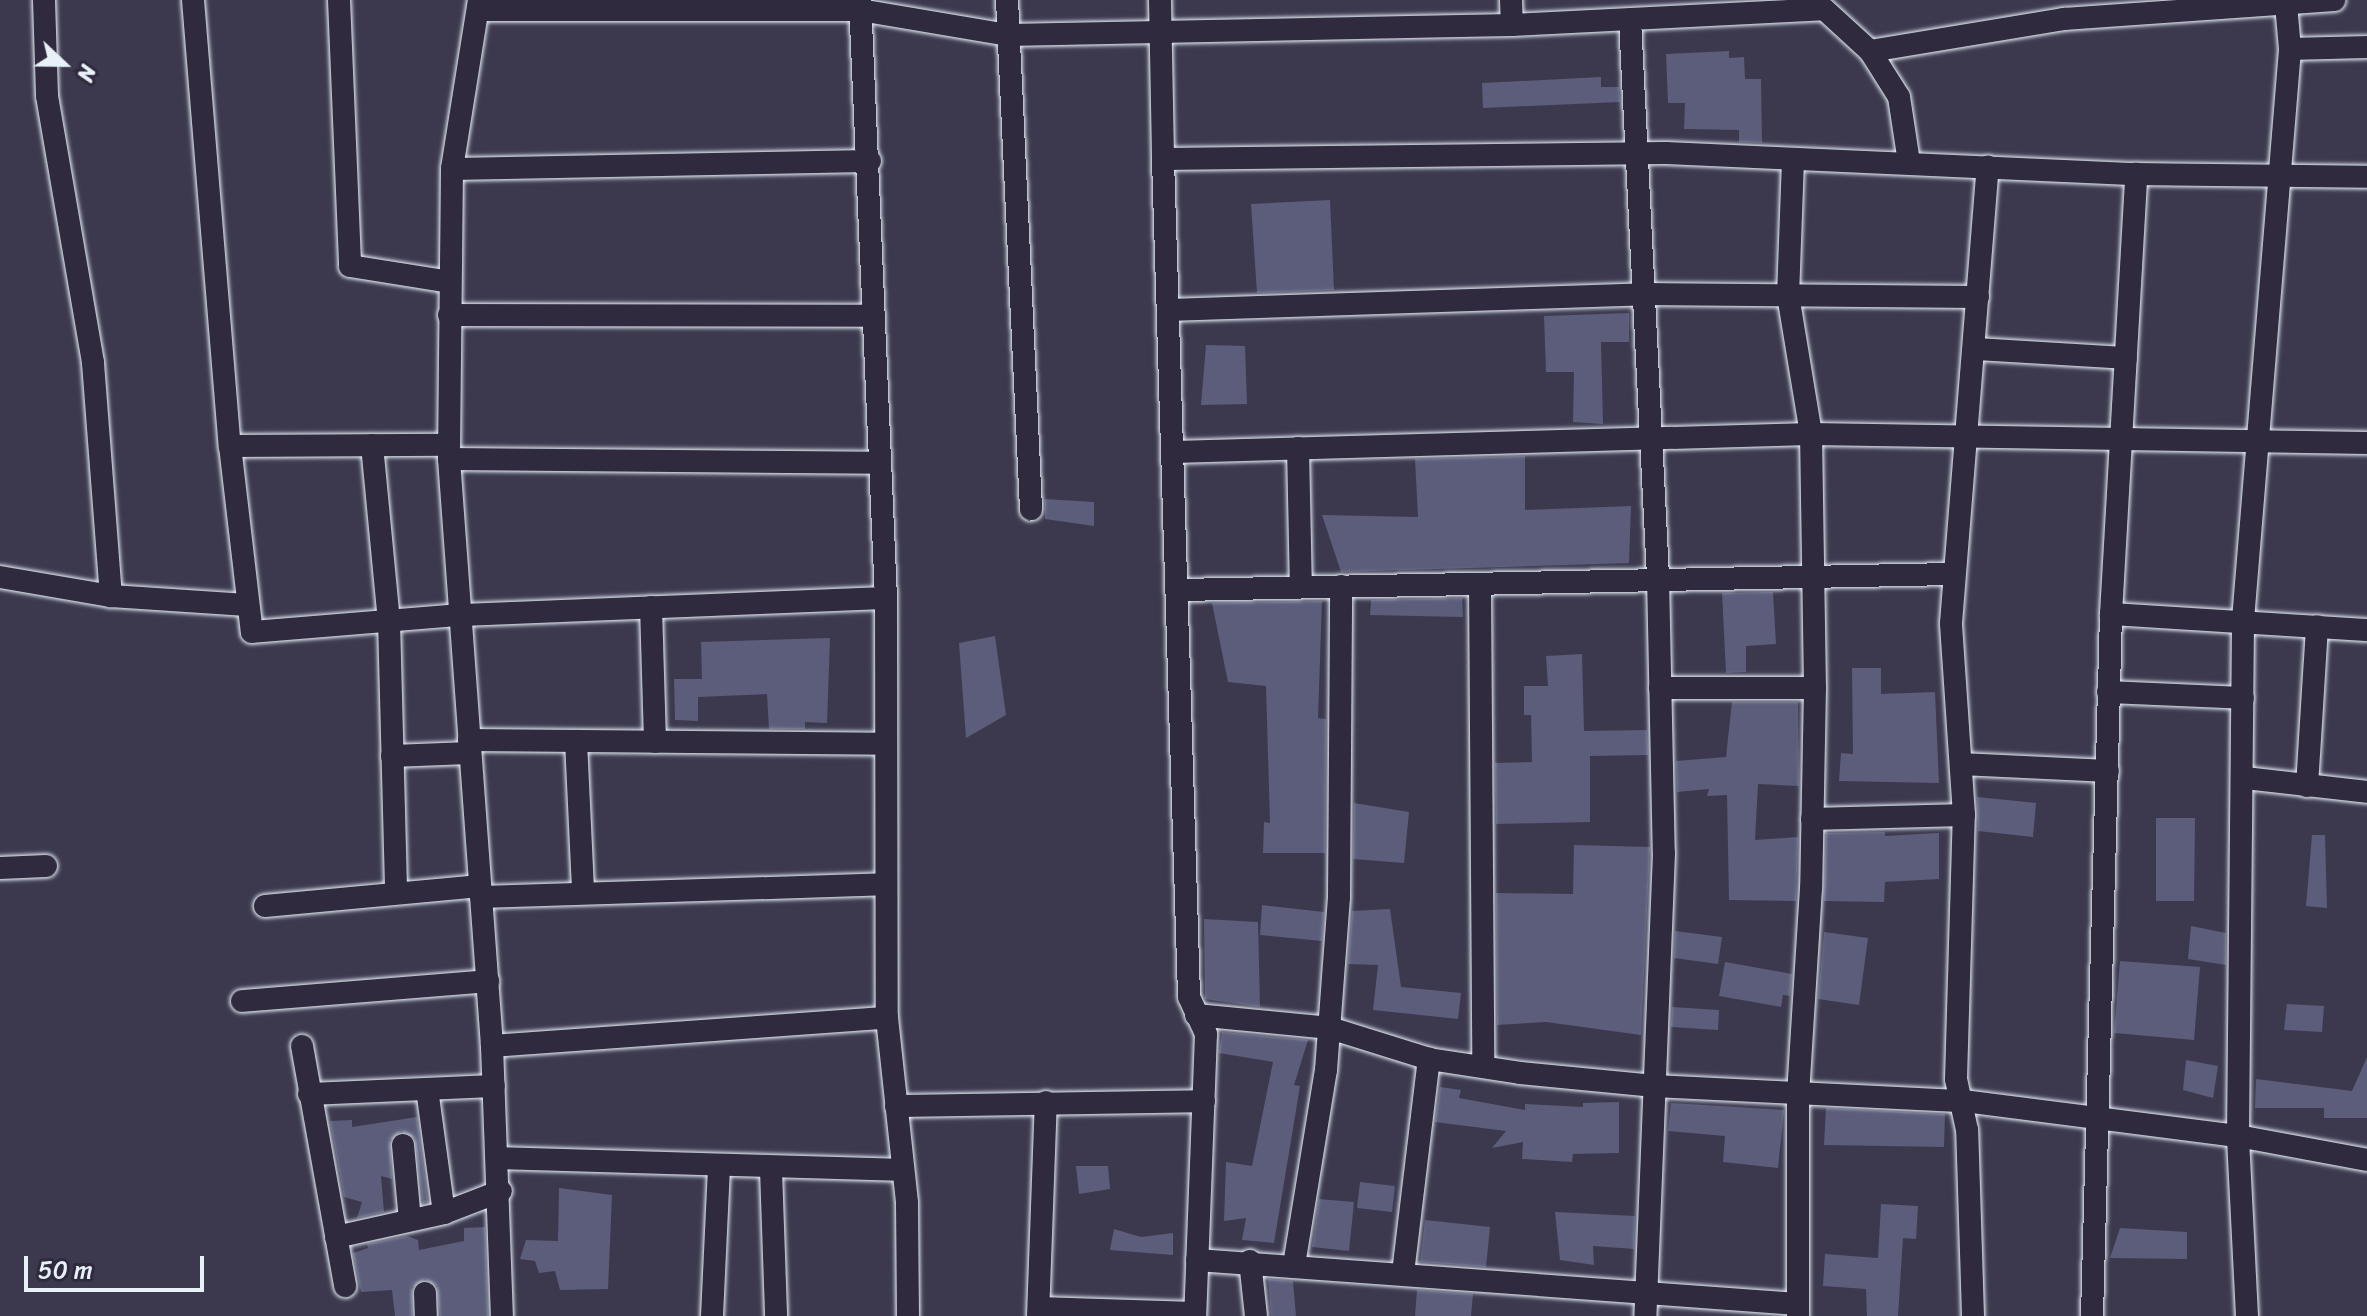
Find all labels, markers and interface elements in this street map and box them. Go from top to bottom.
north arrow [24,24,104,104]
text: N [66,59,108,88]
scale bar [28,1240,208,1290]
text: 50 m [38,1249,93,1291]

